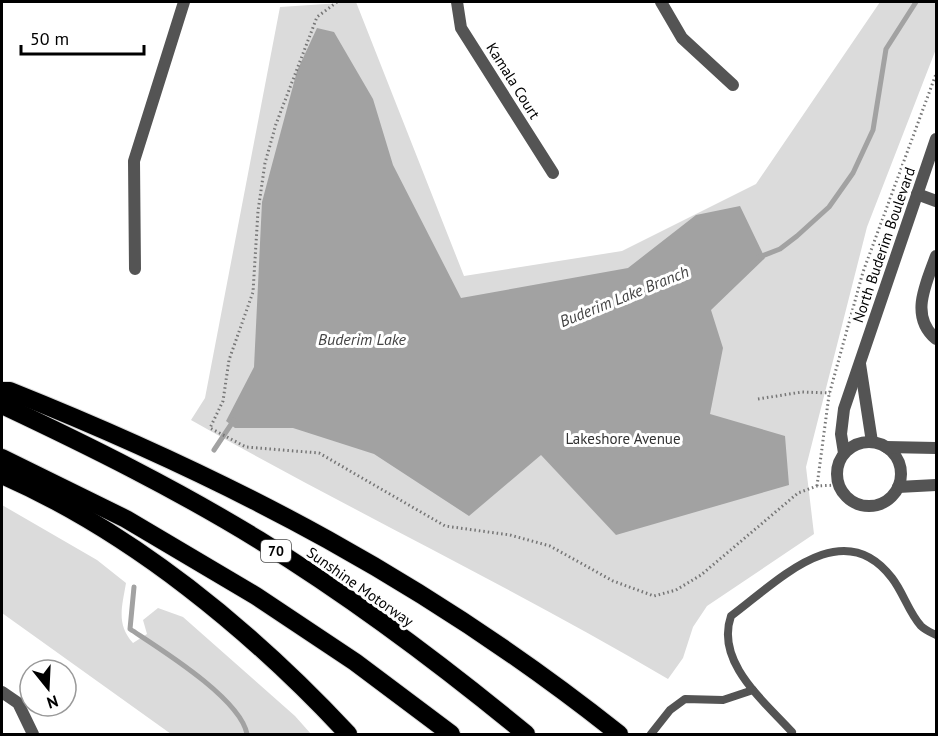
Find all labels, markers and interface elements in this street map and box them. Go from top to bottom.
scale bar [21,18,144,56]
text: 50 m [30,27,69,50]
street label: Kamala Court [482,39,544,122]
street label: North Buderim Boulevard [848,165,919,325]
water label: Buderim Lake Branch [556,261,692,331]
water label: Buderim Lake [318,329,406,349]
park label: Lakeshore Avenue [565,429,681,448]
road number: 70 [261,540,291,562]
street label: Sunshine Motorway [303,543,417,631]
north arrow [18,658,78,718]
text: N [45,691,61,713]

